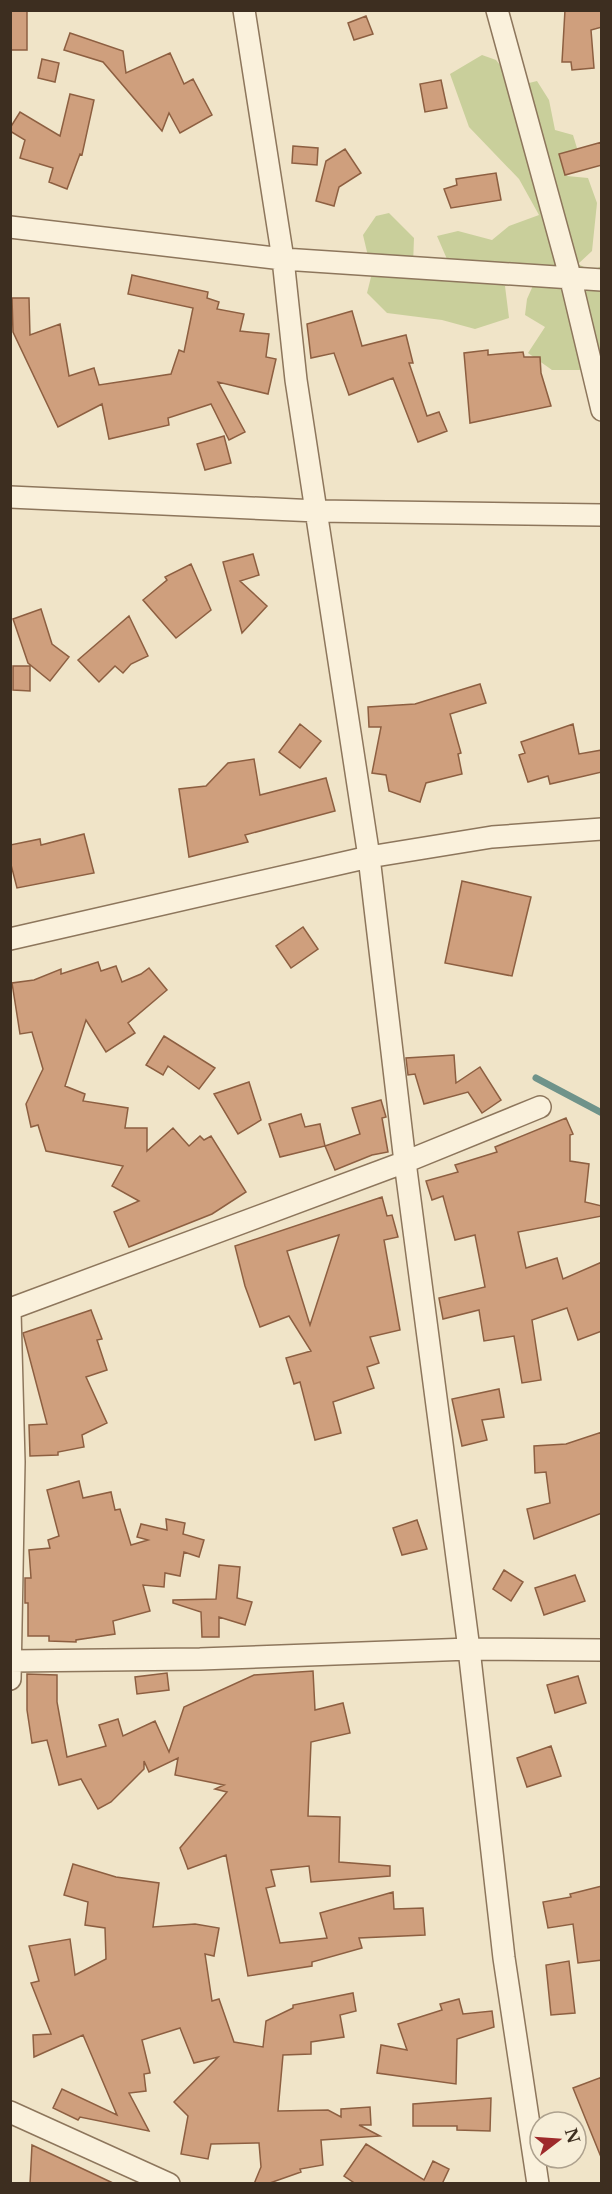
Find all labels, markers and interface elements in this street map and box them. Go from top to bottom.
north arrow [528,2110,588,2170]
text: N [561,2125,584,2146]

